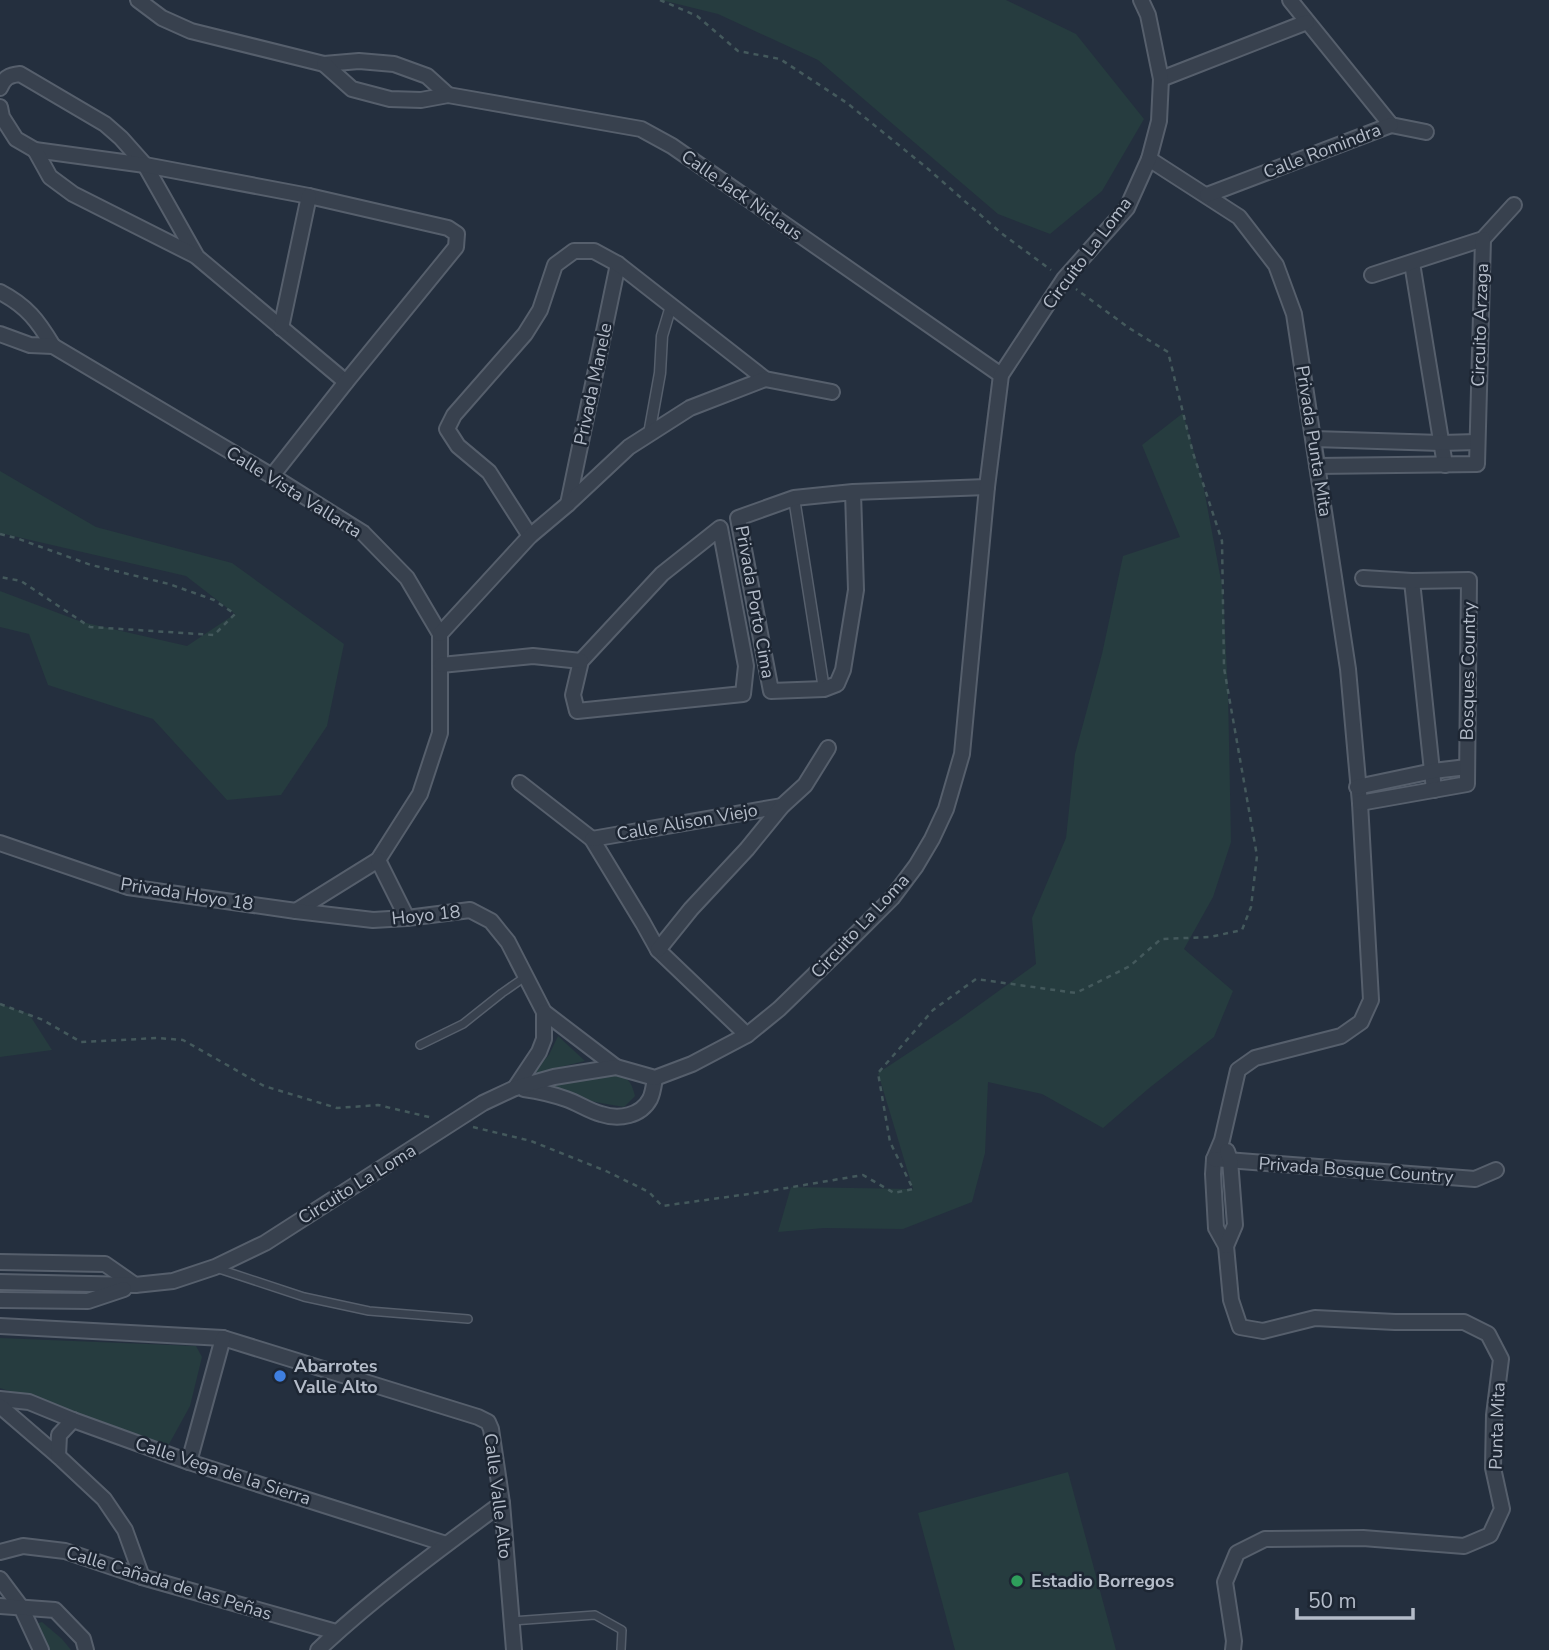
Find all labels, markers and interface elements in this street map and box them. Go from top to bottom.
street label: Calle Romindra [1260,118,1384,184]
street label: Calle Jack Niclaus [677,144,807,246]
street label: Circuito La Loma [1037,192,1137,314]
street label: Circuito Arzaga [1466,263,1494,387]
street label: Privada Manele [568,321,618,447]
street label: Privada Punta Mita [1290,364,1338,518]
street label: Calle Vista Vallarta [222,441,366,543]
street label: Privada Porto Cima [730,524,780,680]
street label: Bosques Country [1455,601,1481,741]
street label: Calle Alison Viejo [615,798,759,846]
street label: Circuito La Loma [805,869,915,983]
street label: Privada Hoyo 18 [119,872,255,916]
street label: Hoyo 18 [390,899,462,931]
street label: Circuito La Loma [294,1138,420,1230]
street label: Privada Bosque Country [1258,1151,1455,1189]
place label: Abarrotes Valle Alto [293,1354,378,1399]
marker: Abarrotes Valle Alto [272,1368,288,1384]
street label: Punta Mita [1483,1382,1511,1470]
street label: Calle Vega de la Sierra [132,1431,314,1511]
street label: Calle Valle Alto [478,1432,518,1560]
street label: Calle Cañada de las Peñas [63,1540,275,1626]
place label: Estadio Borregos [1031,1569,1174,1593]
marker: Estadio Borregos [1009,1573,1025,1589]
scale bar [1297,1576,1412,1620]
text: 50 m [1308,1587,1357,1615]

